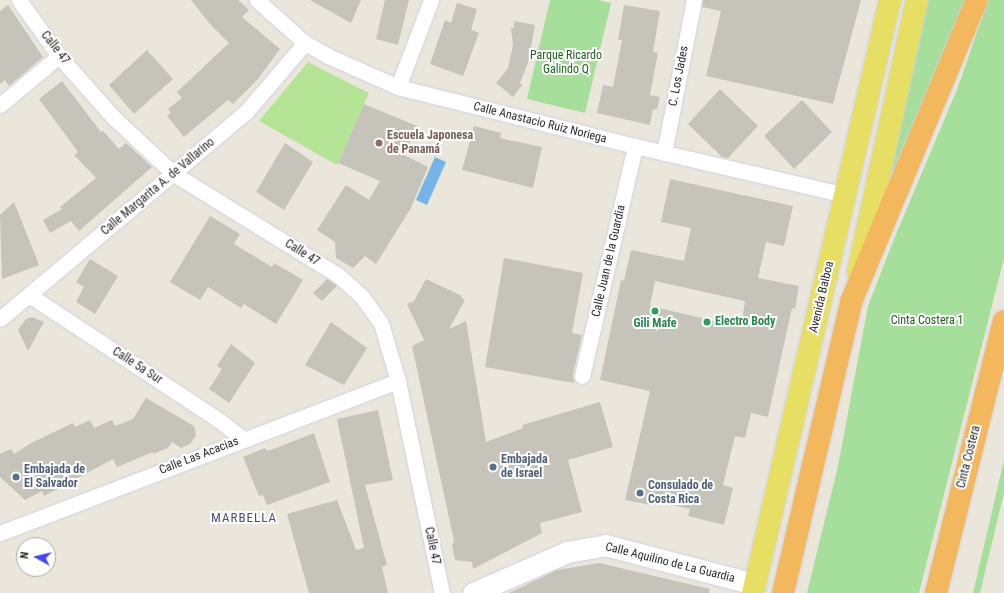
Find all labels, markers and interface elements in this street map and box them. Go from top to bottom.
street label: Calle 47 [38,28,72,68]
street label: C. Los Jades [666,45,692,107]
park label: Parque Ricardo Galindo Q [530,49,602,77]
street label: Calle Anastacio Ruiz Noriega [472,99,608,147]
place label: Escuela Japonesa de Panamá [387,129,473,157]
street label: Calle Margarita A. de Vallarino [98,135,218,239]
marker: Escuela Japonesa de Panamá [374,138,384,148]
street label: Calle Juan de la Guardia [589,204,629,318]
street label: Calle 47 [282,237,322,269]
street label: Avenida Balboa [807,260,837,334]
marker: Gili Mafe [650,306,660,316]
park label: Cinta Costera 1 [891,314,963,328]
place label: Electro Body [715,315,775,329]
place label: Gili Mafe [633,317,677,331]
marker: Electro Body [702,317,712,327]
street label: Calle 5a Sur [109,345,165,387]
street label: Cinta Costera [954,424,984,490]
street label: Calle Las Acacias [157,434,241,478]
place label: Embajada de Israel [501,453,548,481]
marker: Embajada de Israel [488,462,498,472]
place label: Embajada de El Salvador [24,463,85,491]
marker: Embajada de El Salvador [11,472,21,482]
place label: Consulado de Costa Rica [648,479,713,507]
marker: Consulado de Costa Rica [635,488,645,498]
district label: MARBELLA [211,510,277,526]
street label: Calle 47 [421,526,443,566]
north arrow [16,537,56,577]
street label: Calle Aquilino de La Guardia [604,540,736,586]
text: N [18,551,32,560]

